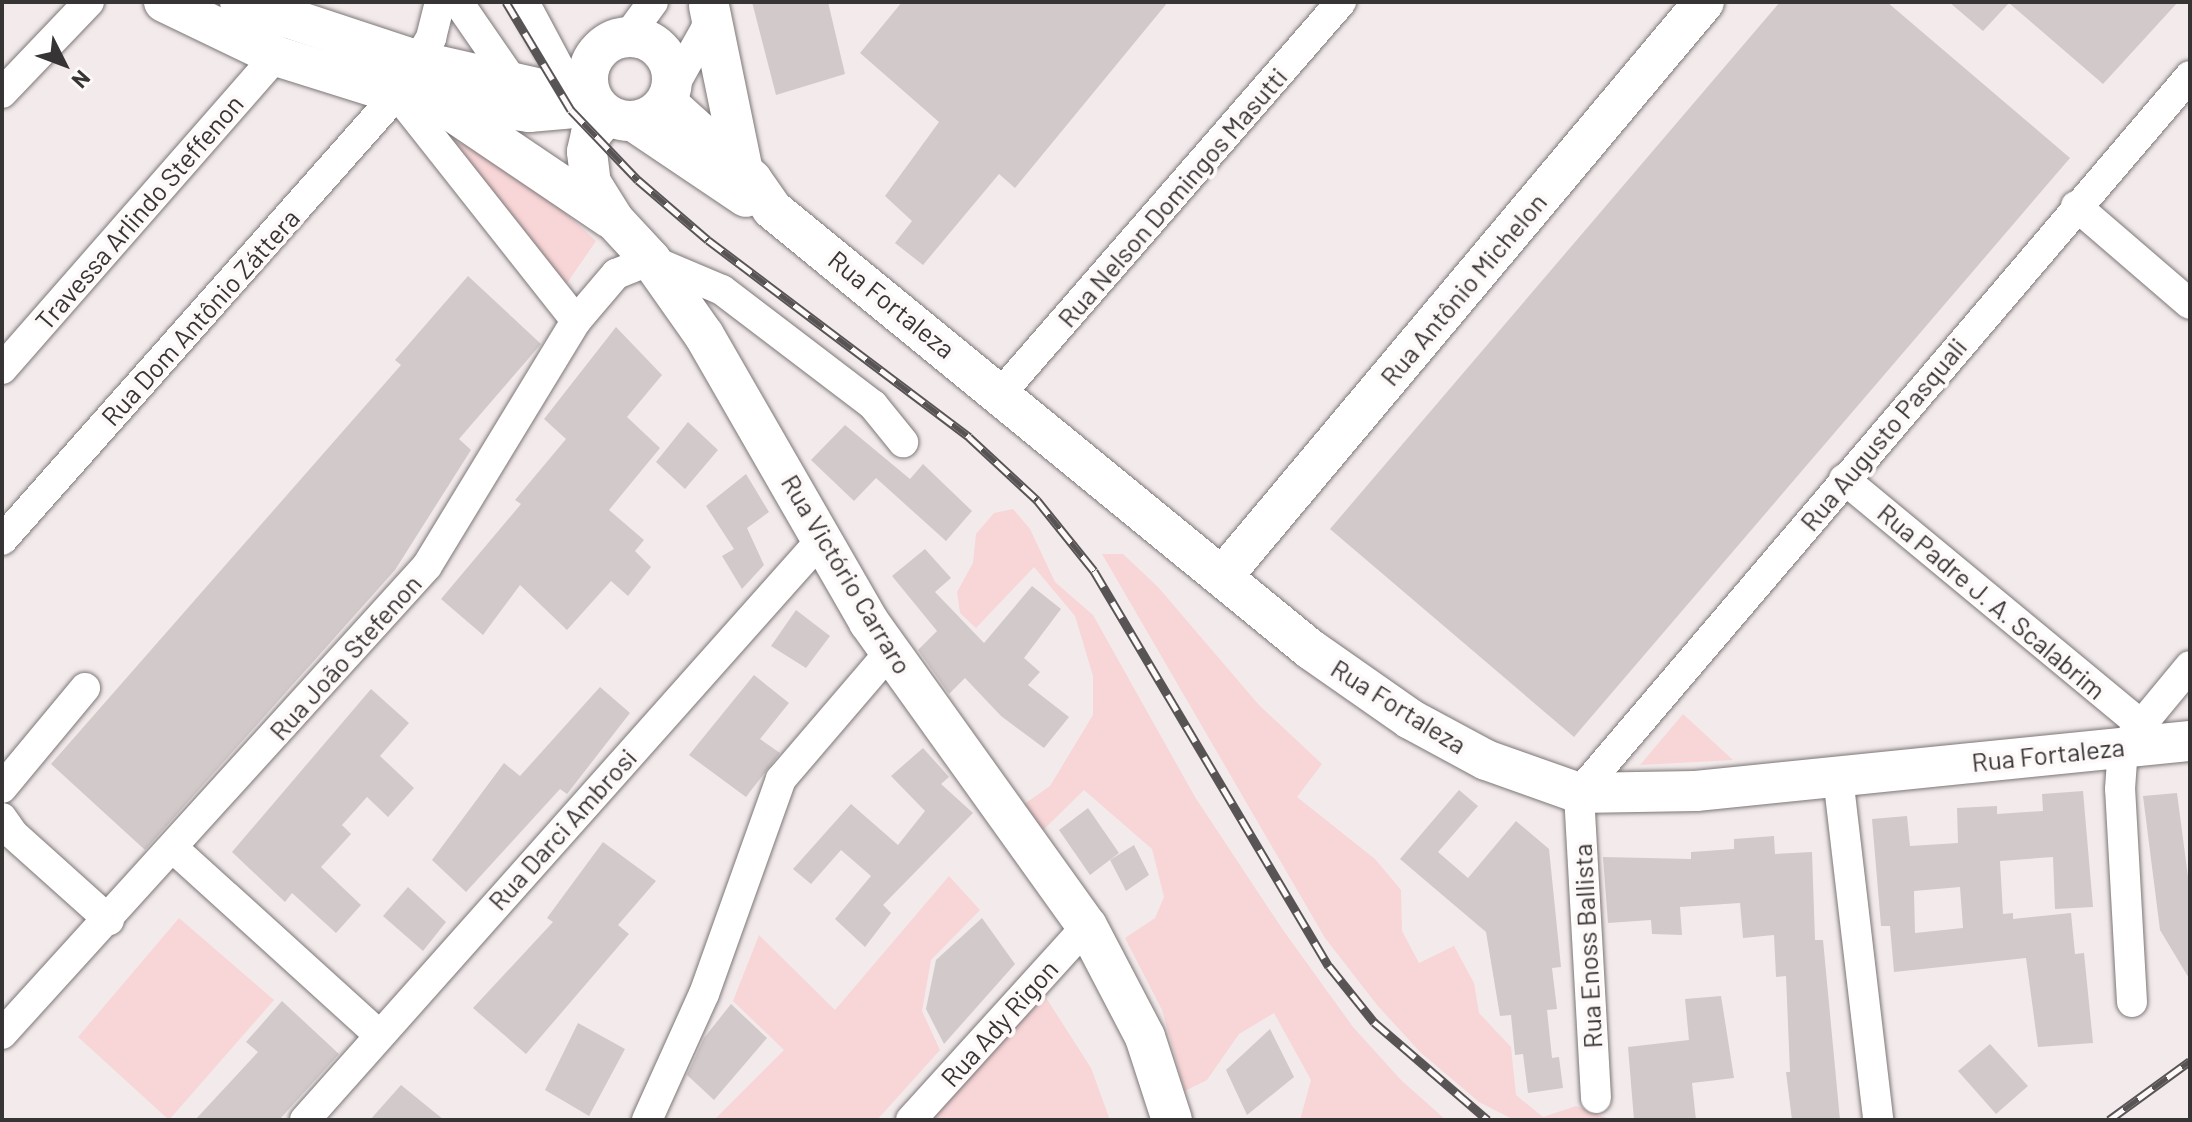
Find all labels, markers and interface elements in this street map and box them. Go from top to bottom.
north arrow [24,24,104,104]
street label: Rua Nelson Domingos Masutti [1051,61,1293,333]
text: N [67,66,96,94]
street label: Travessa Arlindo Steffenon [29,88,249,336]
street label: Rua Antônio Michelon [1373,186,1553,392]
street label: Rua Dom Antônio Záttera [94,202,306,432]
street label: Rua Fortaleza [823,244,961,364]
street label: Rua Augusto Pasquali [1793,331,1973,537]
street label: Rua Victório Carraro [775,469,919,679]
street label: Rua Padre J. A. Scalabrim [1872,497,2112,705]
street label: Rua João Stefenon [263,568,427,746]
street label: Rua Fortaleza [1326,652,1472,760]
street label: Rua Fortaleza [1970,730,2126,778]
street label: Rua Darci Ambrosi [481,742,643,916]
street label: Rua Enoss Ballista [1566,843,1608,1049]
street label: Rua Ady Rigon [934,953,1064,1093]

